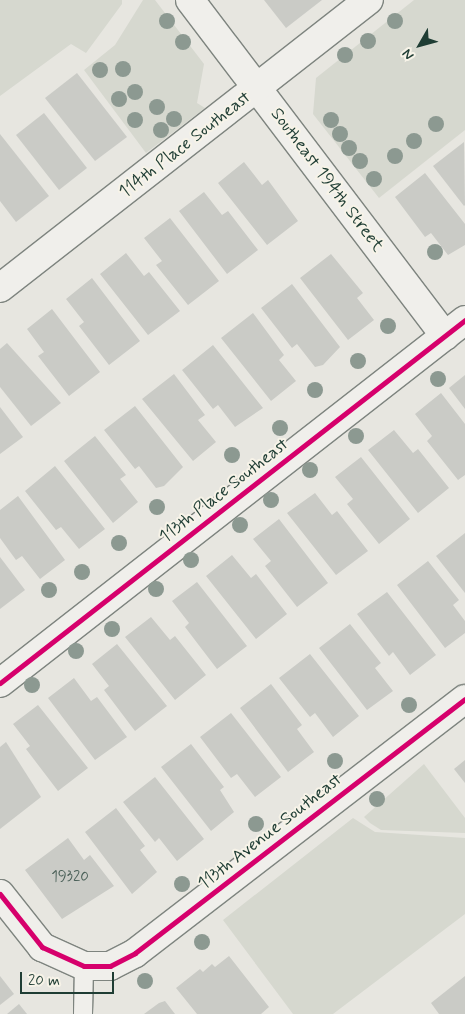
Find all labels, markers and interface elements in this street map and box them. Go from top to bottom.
north arrow [395,20,445,70]
text: N [398,45,418,63]
street label: 114th Place Southeast [115,87,255,203]
street label: Southeast 194th Street [266,104,388,256]
street label: 113th Place Southeast [156,434,292,548]
street label: 113th Avenue Southeast [195,770,345,894]
house number: 19320 [51,869,89,887]
scale bar [22,962,116,994]
text: 20 m [28,971,60,991]

